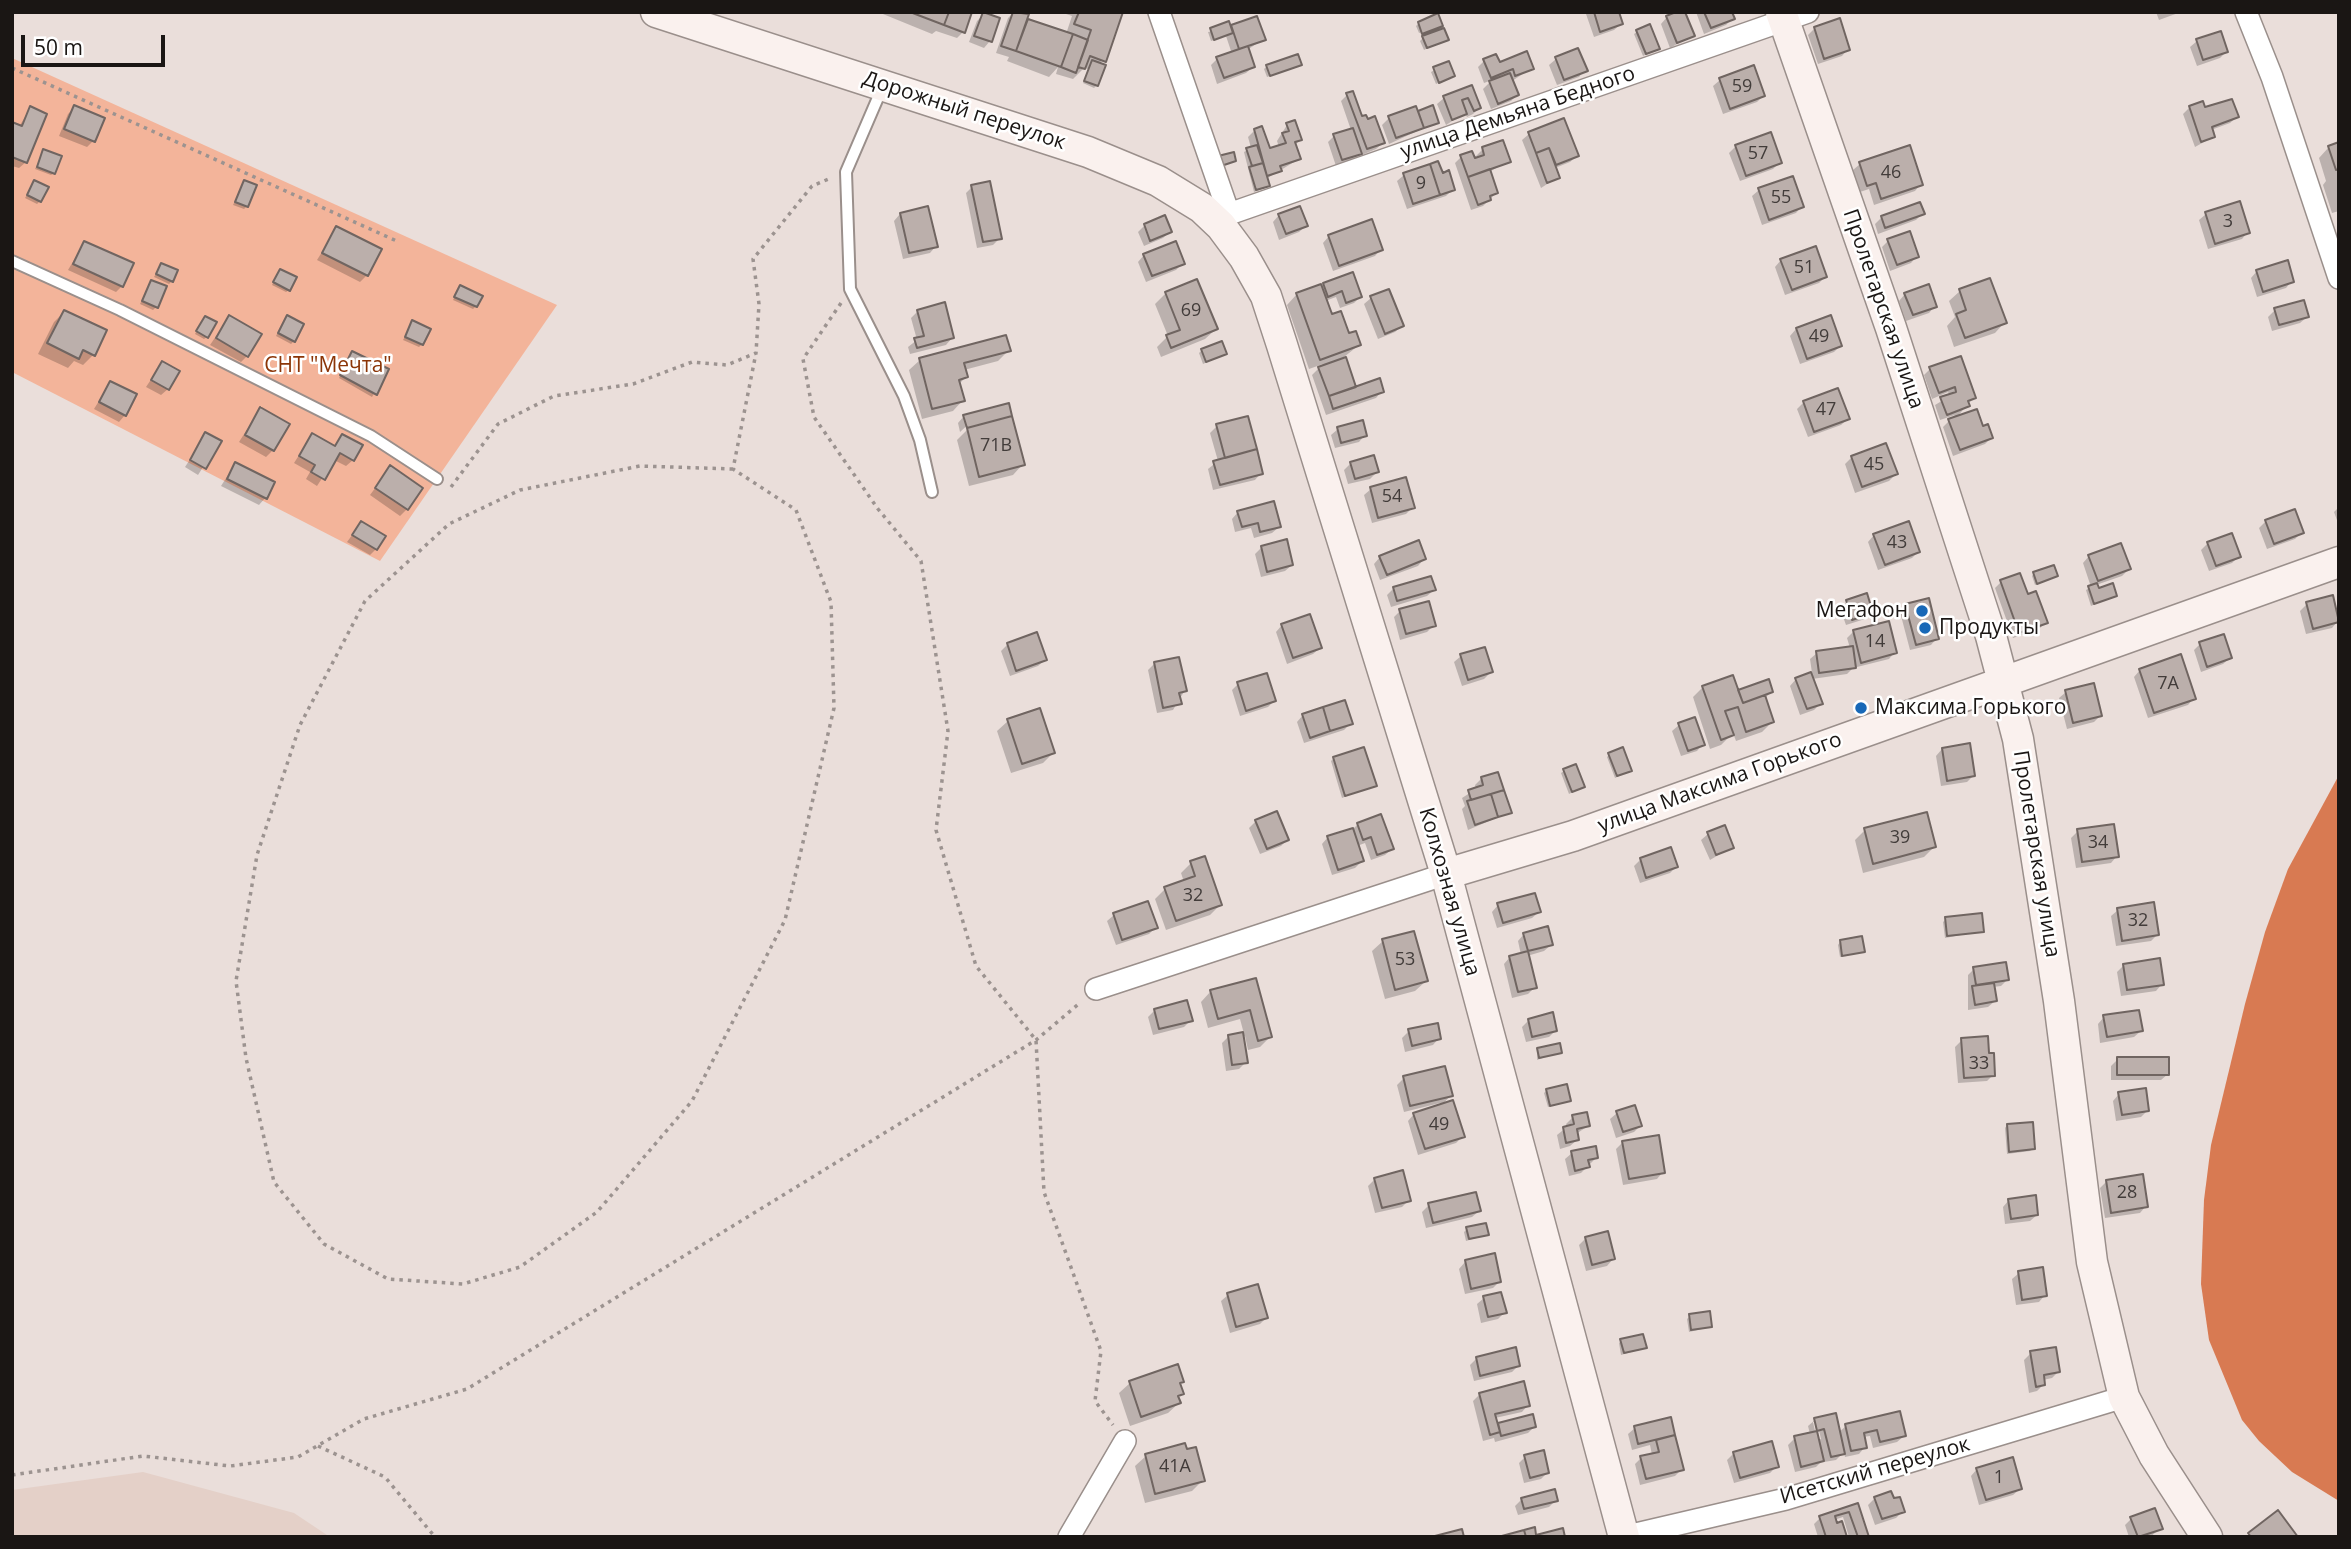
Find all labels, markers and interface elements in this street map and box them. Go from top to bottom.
scale bar [24,21,168,65]
text: 50 m [34,33,83,61]
street label: улица Демьяна Бедного [1397,61,1639,165]
street label: Дорожный переулок [859,66,1069,156]
house number: 59 [1732,76,1752,98]
house number: 57 [1748,143,1768,165]
house number: 46 [1881,162,1901,184]
house number: 9 [1416,173,1426,195]
house number: 55 [1771,187,1791,209]
street label: Пролетарская улица [1837,206,1929,412]
house number: 3 [2223,211,2233,233]
house number: 51 [1794,257,1814,279]
house number: 69 [1181,300,1201,322]
house number: 49 [1809,326,1829,348]
park label: СНТ "Мечта" [264,353,392,379]
house number: 47 [1816,399,1836,421]
house number: 71В [980,435,1012,457]
house number: 45 [1864,454,1884,476]
house number: 54 [1382,486,1402,508]
house number: 43 [1887,532,1907,554]
place label: Мегафон [1816,598,1908,624]
marker: Мегафон [1914,603,1930,619]
place label: Продукты [1939,615,2039,641]
marker: Продукты [1917,620,1933,636]
house number: 14 [1865,631,1885,653]
house number: 7А [2157,673,2179,695]
place label: Максима Горького [1875,695,2066,721]
marker: Максима Горького [1853,700,1869,716]
street label: улица Максима Горького [1595,727,1845,839]
street label: Пролетарская улица [2007,749,2065,959]
street label: Колхозная улица [1413,805,1485,979]
house number: 39 [1890,827,1910,849]
house number: 34 [2088,832,2108,854]
house number: 32 [1183,885,1203,907]
house number: 32 [2128,910,2148,932]
house number: 53 [1395,949,1415,971]
house number: 33 [1969,1053,1989,1075]
house number: 49 [1429,1114,1449,1136]
house number: 28 [2117,1182,2137,1204]
street label: Исетский переулок [1777,1432,1973,1510]
house number: 41А [1159,1456,1191,1478]
house number: 1 [1994,1467,2004,1489]

